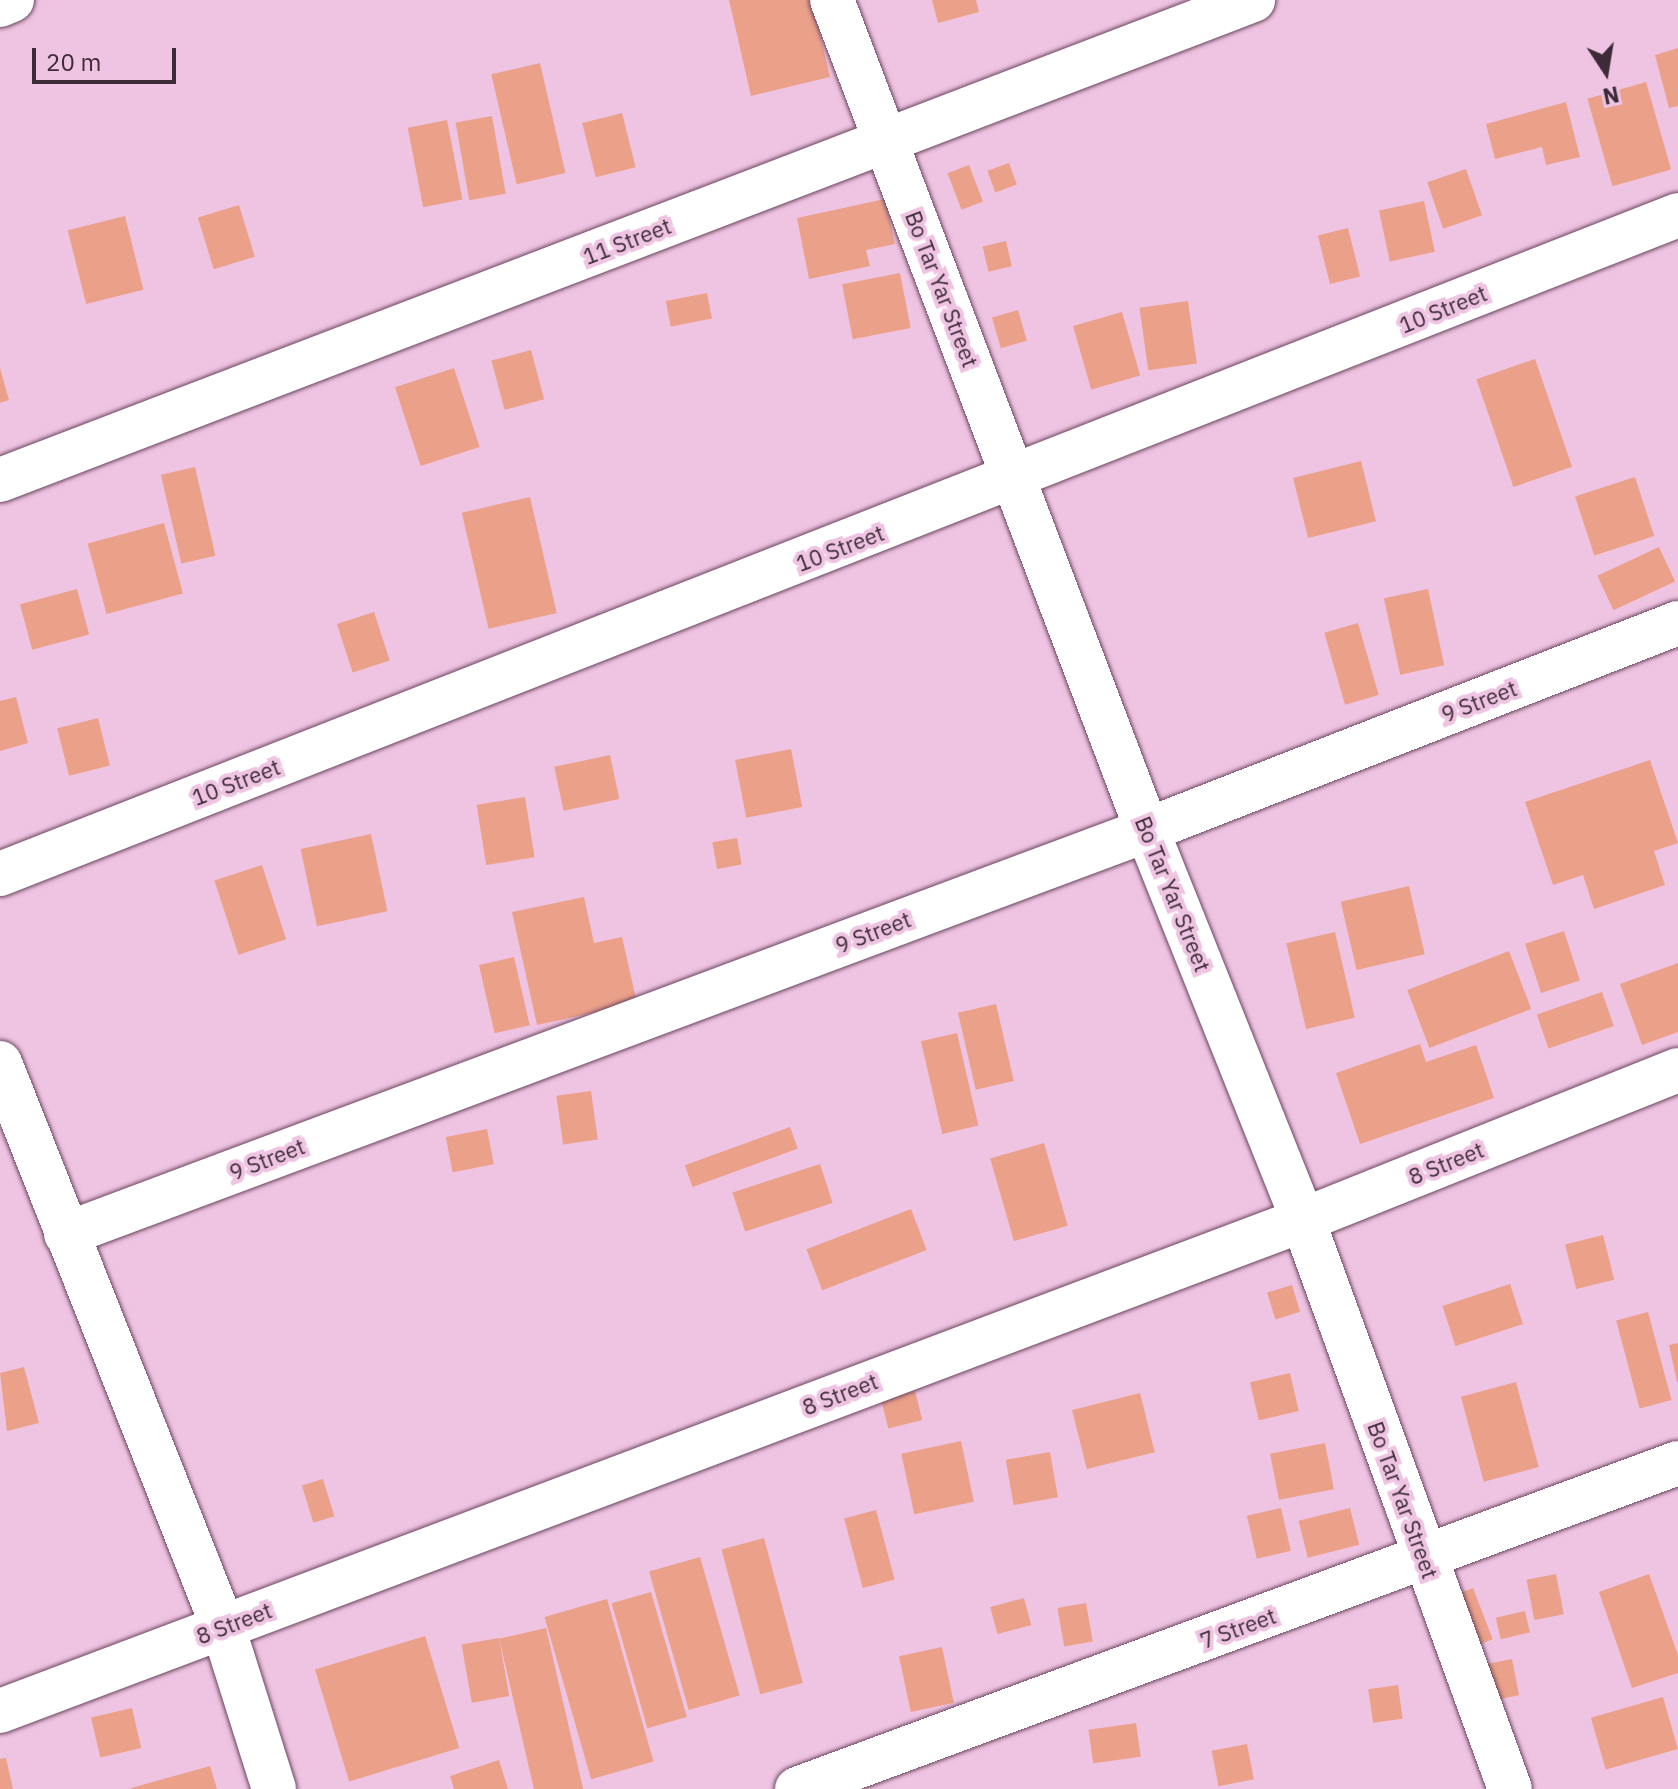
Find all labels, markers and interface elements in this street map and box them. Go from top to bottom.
scale bar [36,32,180,82]
north arrow [1566,32,1646,112]
text: 20 m [46,46,101,78]
text: N [1600,80,1622,112]
street label: Bo Tar Yar Street [900,207,984,371]
street label: 11 Street [579,212,675,270]
street label: 10 Street [1395,280,1491,338]
street label: 10 Street [792,519,888,577]
street label: 9 Street [1438,675,1520,727]
street label: 10 Street [188,753,284,811]
street label: Bo Tar Yar Street [1130,812,1216,976]
street label: 9 Street [832,906,914,958]
street label: 9 Street [226,1133,308,1185]
street label: 8 Street [1405,1136,1487,1190]
street label: 8 Street [799,1368,881,1420]
street label: Bo Tar Yar Street [1362,1418,1444,1582]
street label: 8 Street [193,1597,275,1649]
street label: 7 Street [1196,1602,1280,1654]

